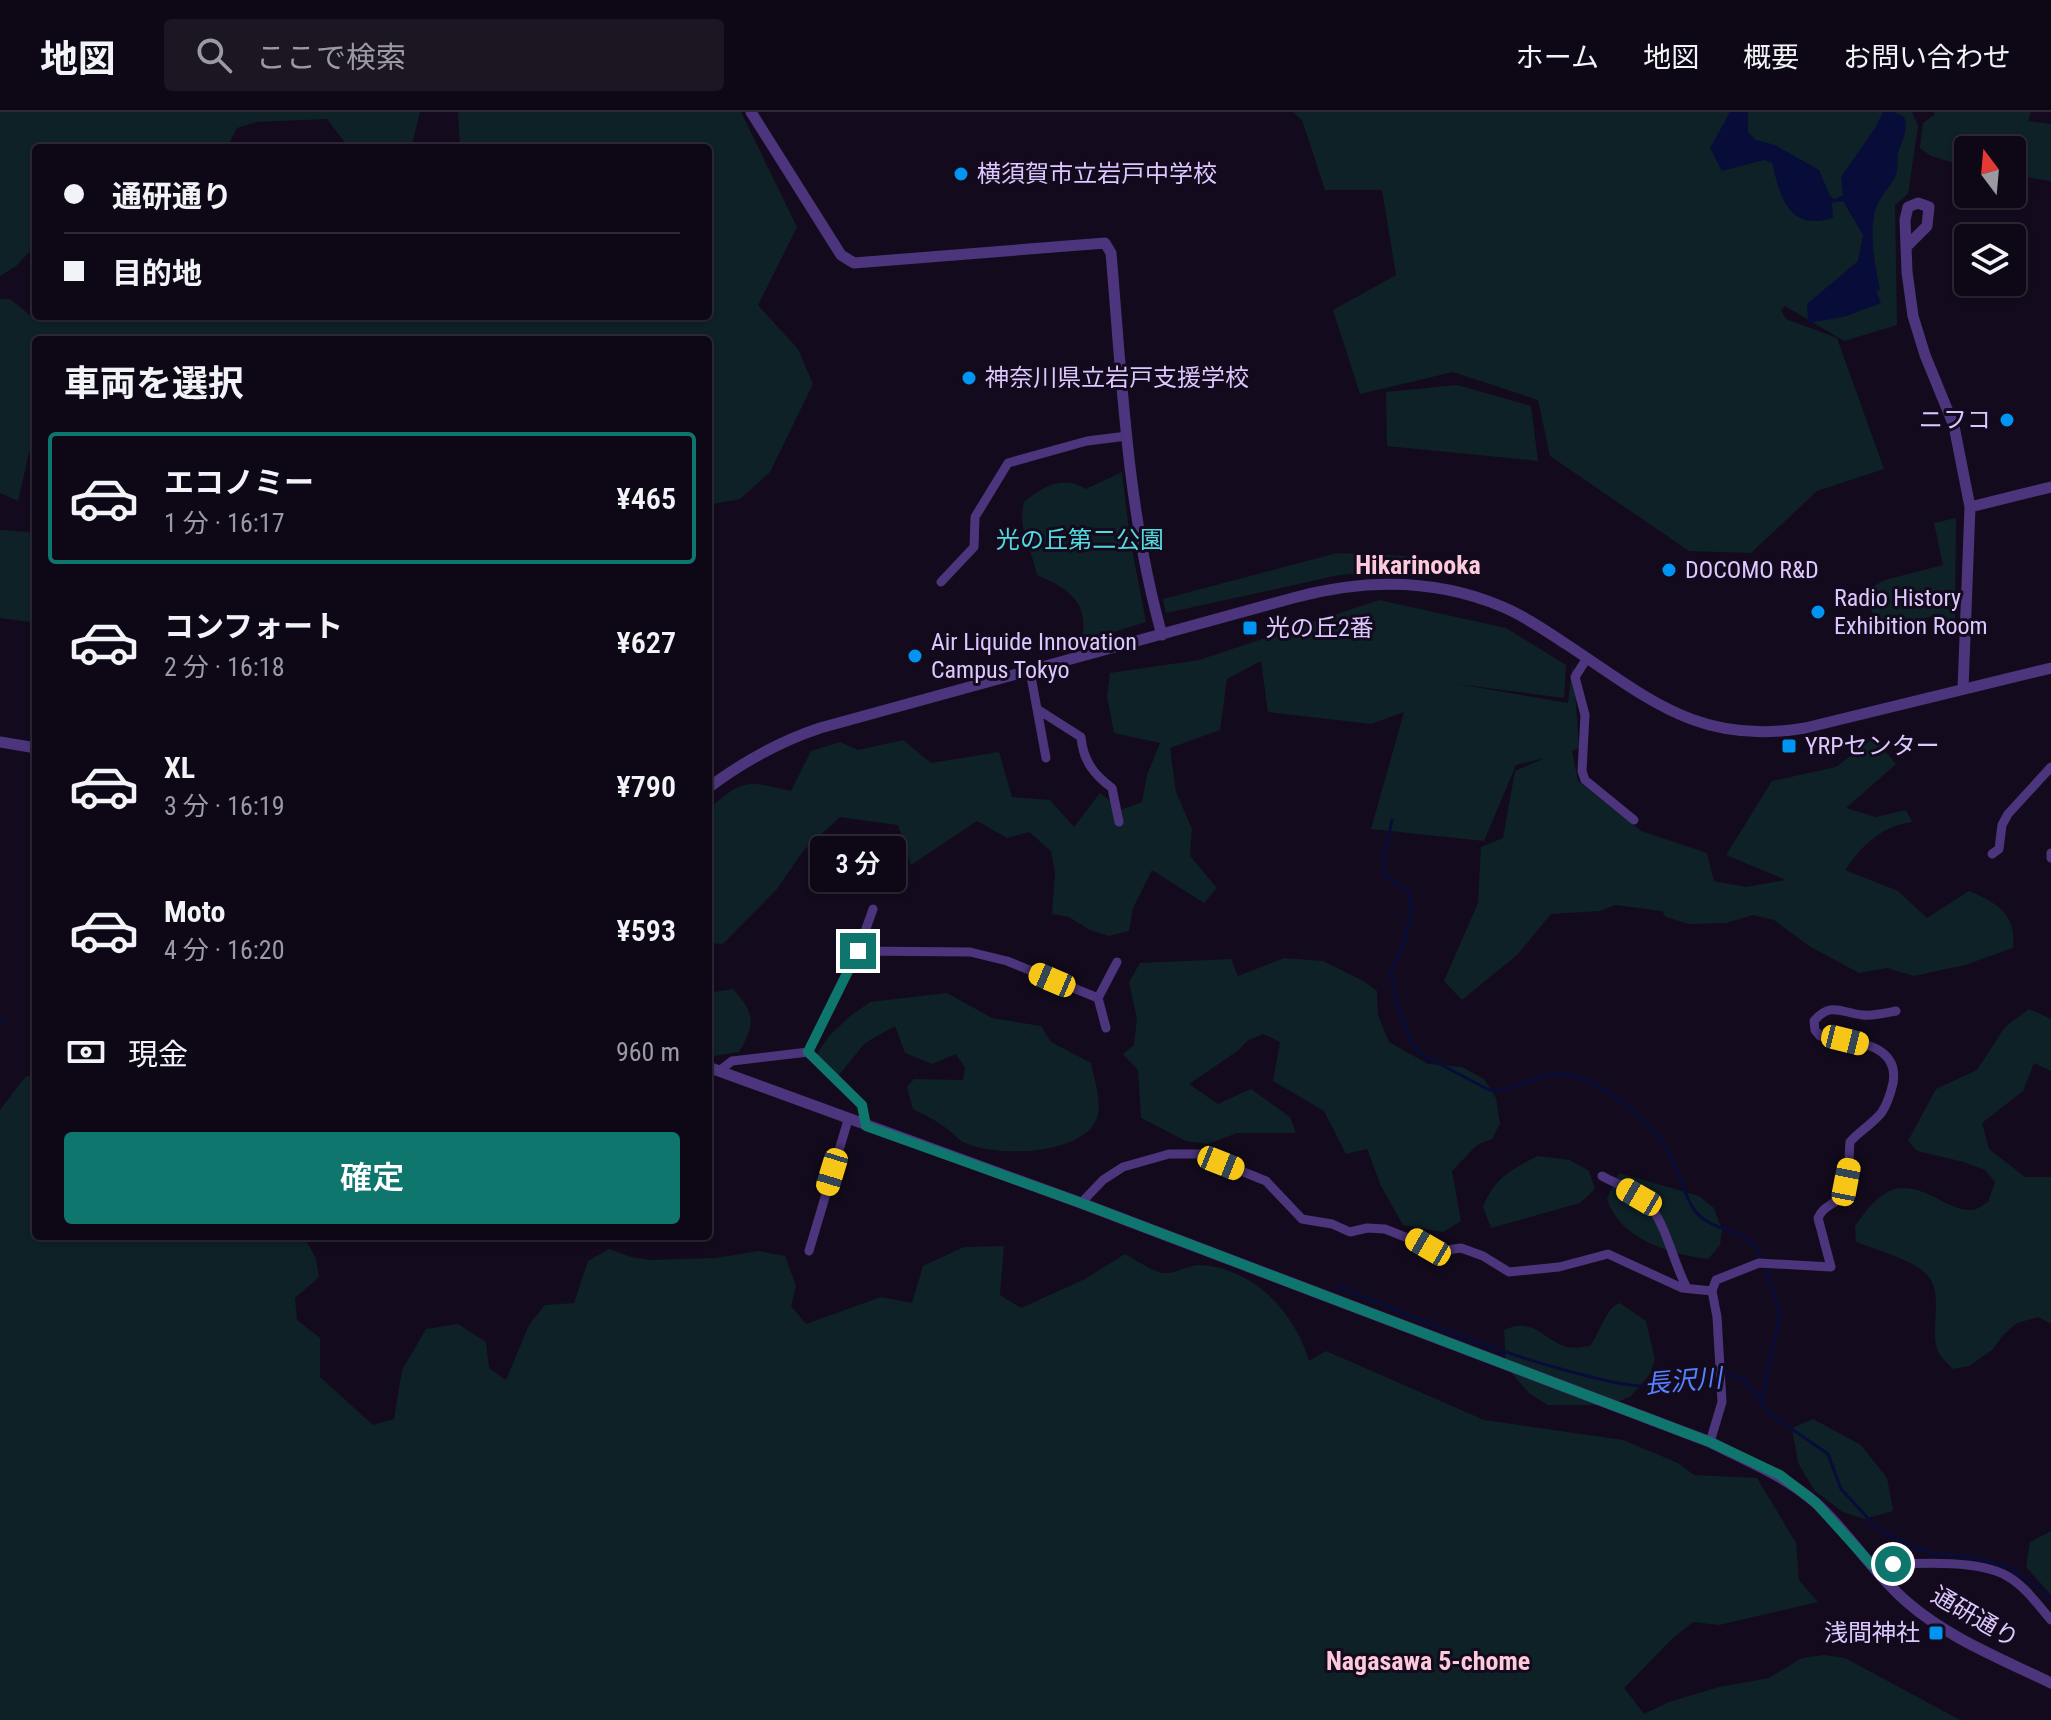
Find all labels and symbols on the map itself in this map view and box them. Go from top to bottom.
north arrow [1954,136,2026,208]
place label: 横須賀市立岩戸中学校 [977,160,1217,188]
marker: 横須賀市立岩戸中学校 [952,165,970,183]
place label: 神奈川県立岩戸支援学校 [985,364,1249,392]
marker: 神奈川県立岩戸支援学校 [960,369,978,387]
place label: ニフコ [1919,406,1991,434]
marker: ニフコ [1998,411,2016,429]
park label: 光の丘第二公園 [996,526,1164,554]
district label: Hikarinooka [1355,550,1481,580]
place label: DOCOMO R&D [1685,556,1819,584]
marker: DOCOMO R&D [1660,561,1678,579]
place label: Radio History Exhibition Room [1834,584,1988,640]
marker: Radio History Exhibition Room [1809,603,1827,621]
place label: 光の丘2番 [1266,614,1374,642]
marker: 光の丘2番 [1241,619,1259,637]
place label: Air Liquide Innovation Campus Tokyo [931,628,1137,684]
marker: Air Liquide Innovation Campus Tokyo [906,647,924,665]
place label: YRPセンター [1805,732,1940,760]
marker: YRPセンター [1780,737,1798,755]
callout: 3 分 [810,835,906,891]
route end [840,933,876,969]
car [1025,960,1079,1000]
car [1819,1023,1871,1057]
car [1194,1143,1248,1183]
car [814,1146,850,1198]
car [1830,1156,1862,1208]
car [1612,1175,1666,1219]
car [1401,1225,1455,1269]
water label: 長沢川 [1643,1362,1726,1399]
route start [1875,1546,1911,1582]
street label: 通研通り [1926,1581,2024,1653]
place label: 浅間神社 [1824,1619,1920,1647]
marker: 浅間神社 [1927,1624,1945,1642]
district label: Nagasawa 5-chome [1326,1646,1530,1676]

